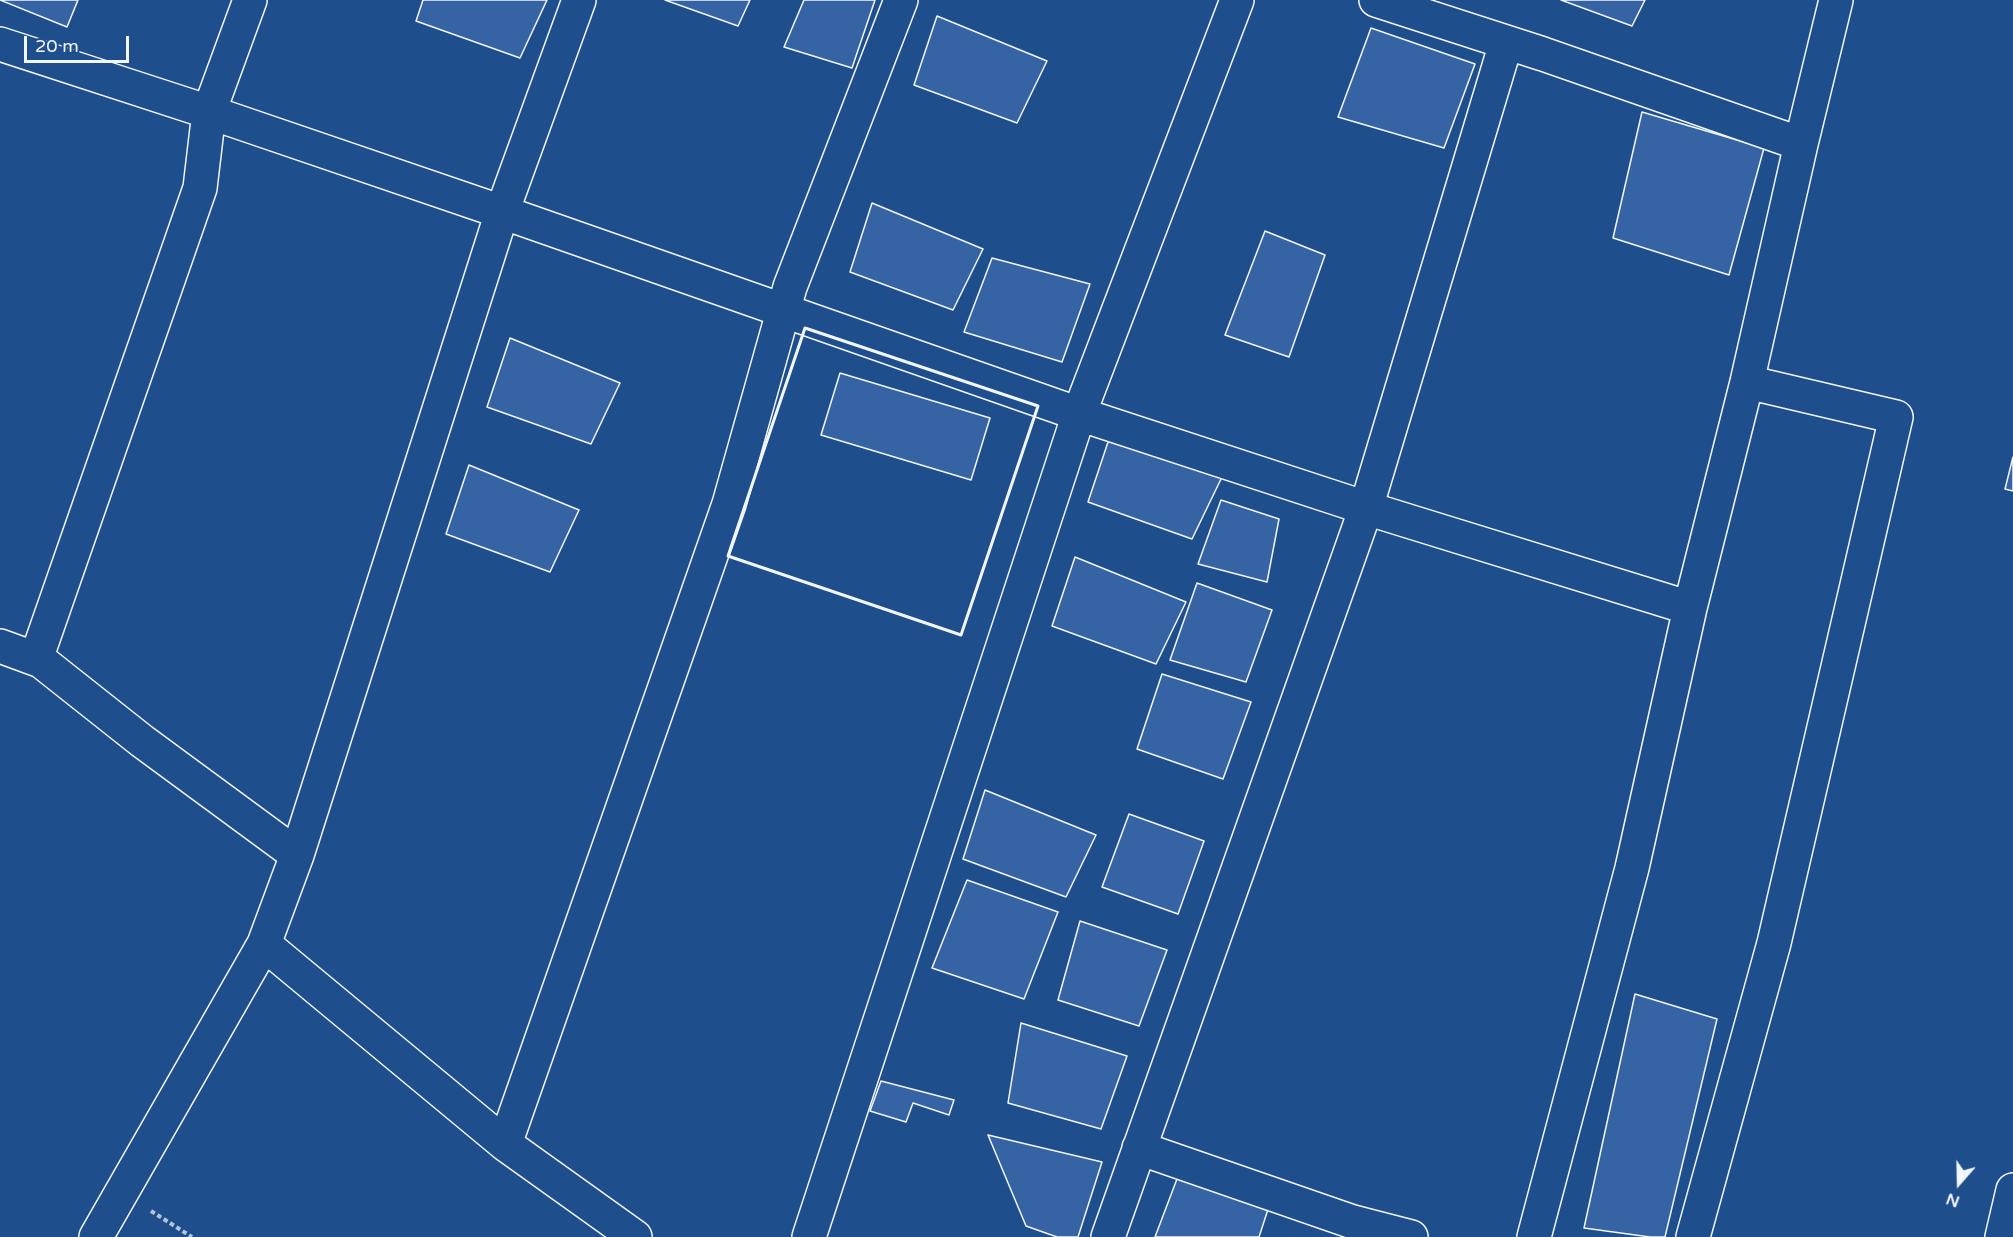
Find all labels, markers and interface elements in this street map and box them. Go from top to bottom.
scale bar [27,24,132,62]
text: 20 m [35,35,79,57]
north arrow [1929,1153,1989,1213]
text: N [1943,1188,1962,1212]

